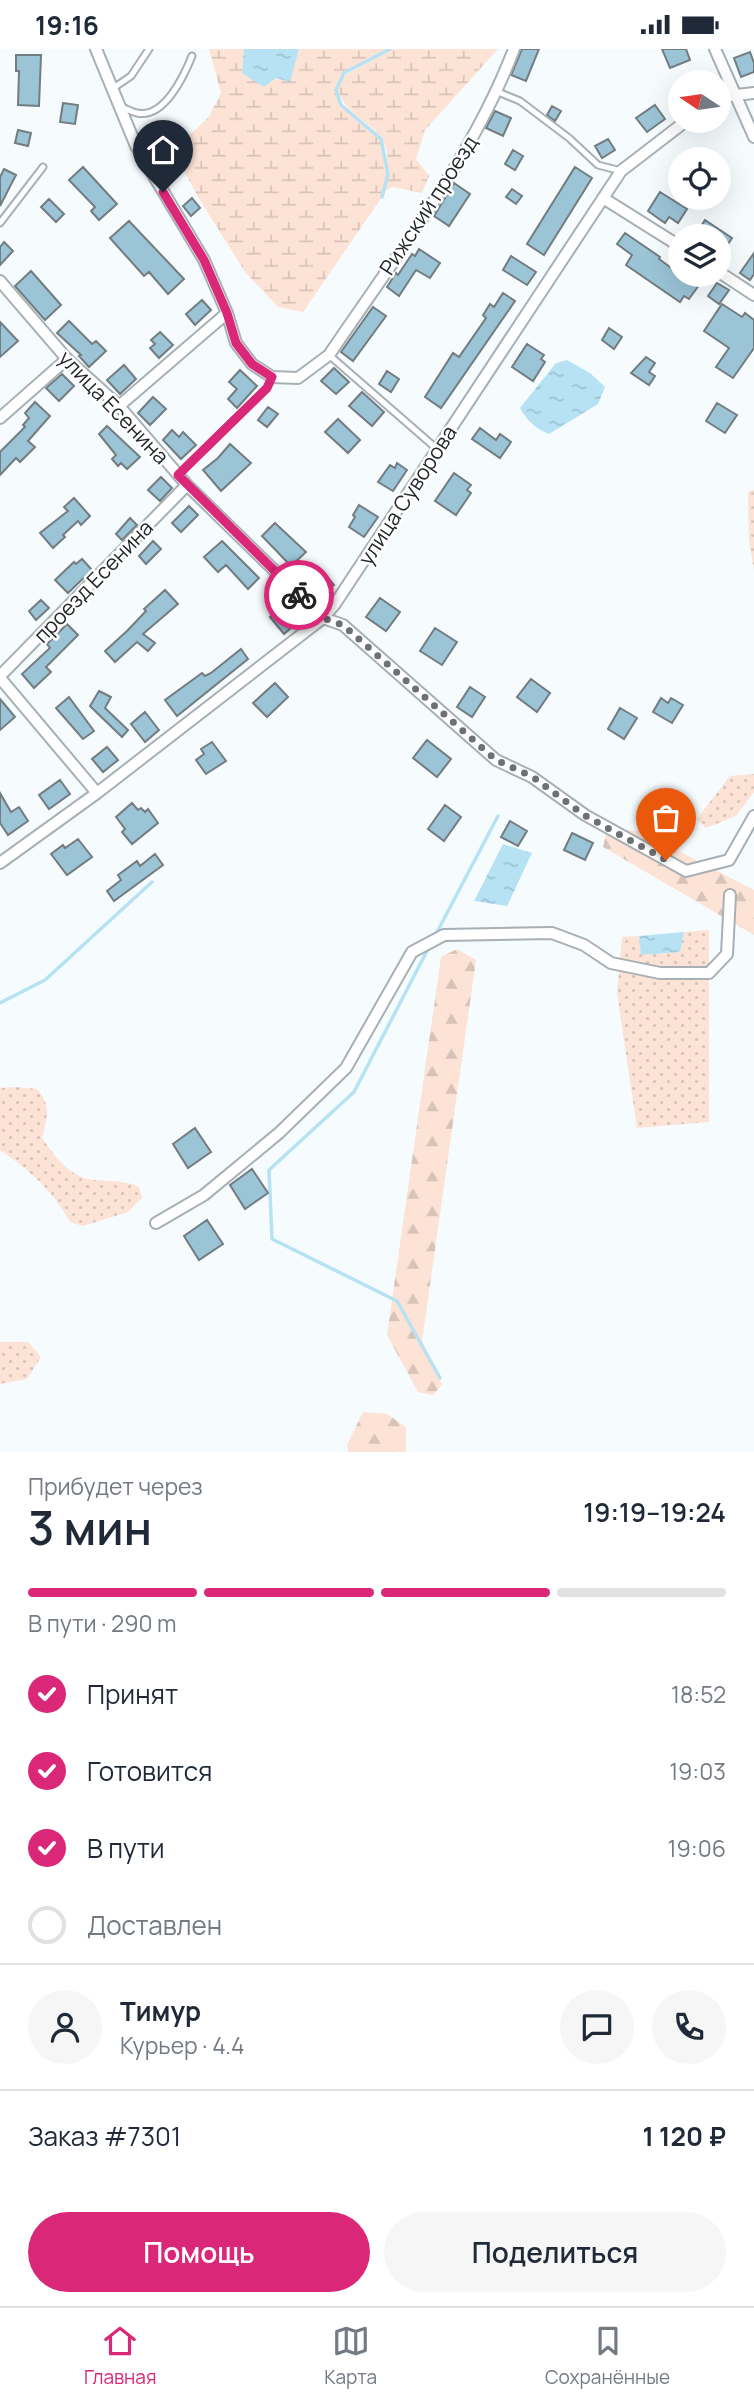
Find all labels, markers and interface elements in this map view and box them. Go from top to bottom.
text: 19:16 [35,7,99,43]
north arrow [668,70,732,133]
map controls [668,70,731,287]
pin [133,120,193,192]
street label: Рижский проезд [372,130,484,280]
icon: home [144,131,182,169]
button: locate [668,147,731,210]
button: layers [668,224,731,287]
street label: улица Есенина [53,344,175,470]
street label: улица Суворова [351,420,463,570]
street label: проезд Есенина [27,514,159,648]
courier [264,560,334,630]
icon: bike [280,576,318,614]
pin [636,788,696,860]
icon: bag [647,799,685,837]
text: Прибудет через [28,1470,203,1502]
text: 19:19–19:24 [583,1494,726,1530]
text: 3 мин [28,1496,152,1559]
text: В пути · 290 m [28,1607,177,1639]
icon: check [28,1675,66,1713]
text: Принят [87,1676,178,1712]
text: 18:52 [671,1678,726,1710]
icon: check [28,1752,66,1790]
text: Готовится [87,1753,212,1789]
text: 19:03 [669,1755,726,1787]
icon: check [28,1829,66,1867]
text: В пути [87,1830,165,1866]
text: 19:06 [668,1832,726,1864]
text: Доставлен [87,1907,222,1943]
button: person [28,1990,102,2064]
button: chat [560,1990,634,2064]
button: phone [652,1990,726,2064]
text: Тимур [120,1993,201,2029]
text: Курьер · 4.4 [120,2029,245,2061]
text: Заказ #7301 [28,2118,181,2154]
text: 1 120 ₽ [642,2118,726,2154]
button: Помощь [28,2212,370,2292]
button: Поделиться [384,2212,726,2292]
tab: Главная [84,2322,156,2390]
tab: Карта [324,2322,377,2390]
tab: Сохранённые [545,2322,670,2390]

